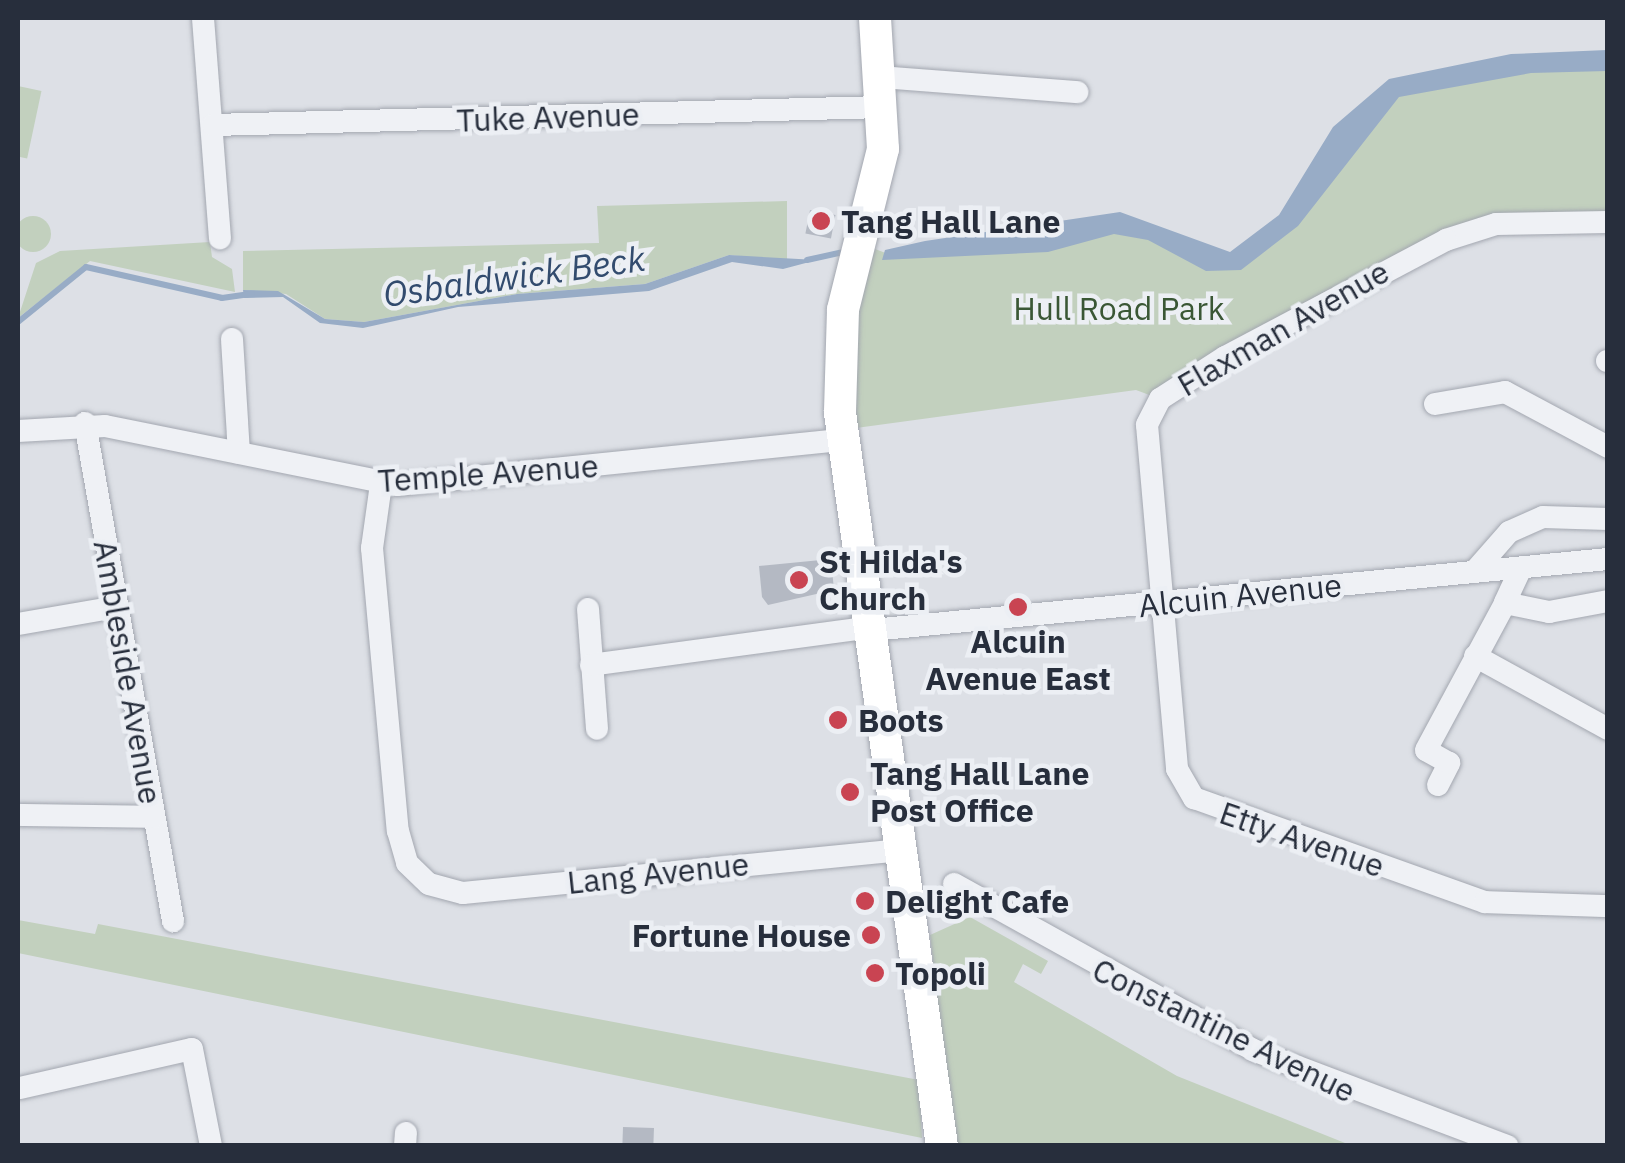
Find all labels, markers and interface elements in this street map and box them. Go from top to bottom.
street label: Tuke Avenue [456,95,640,139]
place label: Tang Hall Lane [841,202,1060,240]
marker: Tang Hall Lane [810,210,832,232]
water label: Osbaldwick Beck [380,237,648,315]
street label: Flaxman Avenue [1171,252,1395,404]
park label: Hull Road Park [1013,289,1225,327]
street label: Temple Avenue [376,446,600,500]
street label: Ambleside Avenue [86,537,170,807]
place label: St Hilda's Church [819,543,963,618]
street label: Alcuin Avenue [1137,565,1343,625]
marker: St Hilda's Church [788,569,810,591]
marker: Alcuin Avenue East [1007,596,1029,618]
place label: Alcuin Avenue East [925,623,1111,698]
place label: Boots [858,701,944,739]
marker: Boots [827,709,849,731]
place label: Tang Hall Lane Post Office [870,755,1089,830]
marker: Tang Hall Lane Post Office [839,781,861,803]
street label: Etty Avenue [1215,793,1389,885]
street label: Lang Avenue [565,844,751,902]
place label: Delight Cafe [885,882,1069,920]
marker: Delight Cafe [854,890,876,912]
place label: Fortune House [632,916,851,954]
marker: Fortune House [860,924,882,946]
street label: Constantine Avenue [1087,950,1361,1110]
place label: Topoli [895,954,986,992]
marker: Topoli [864,962,886,984]

